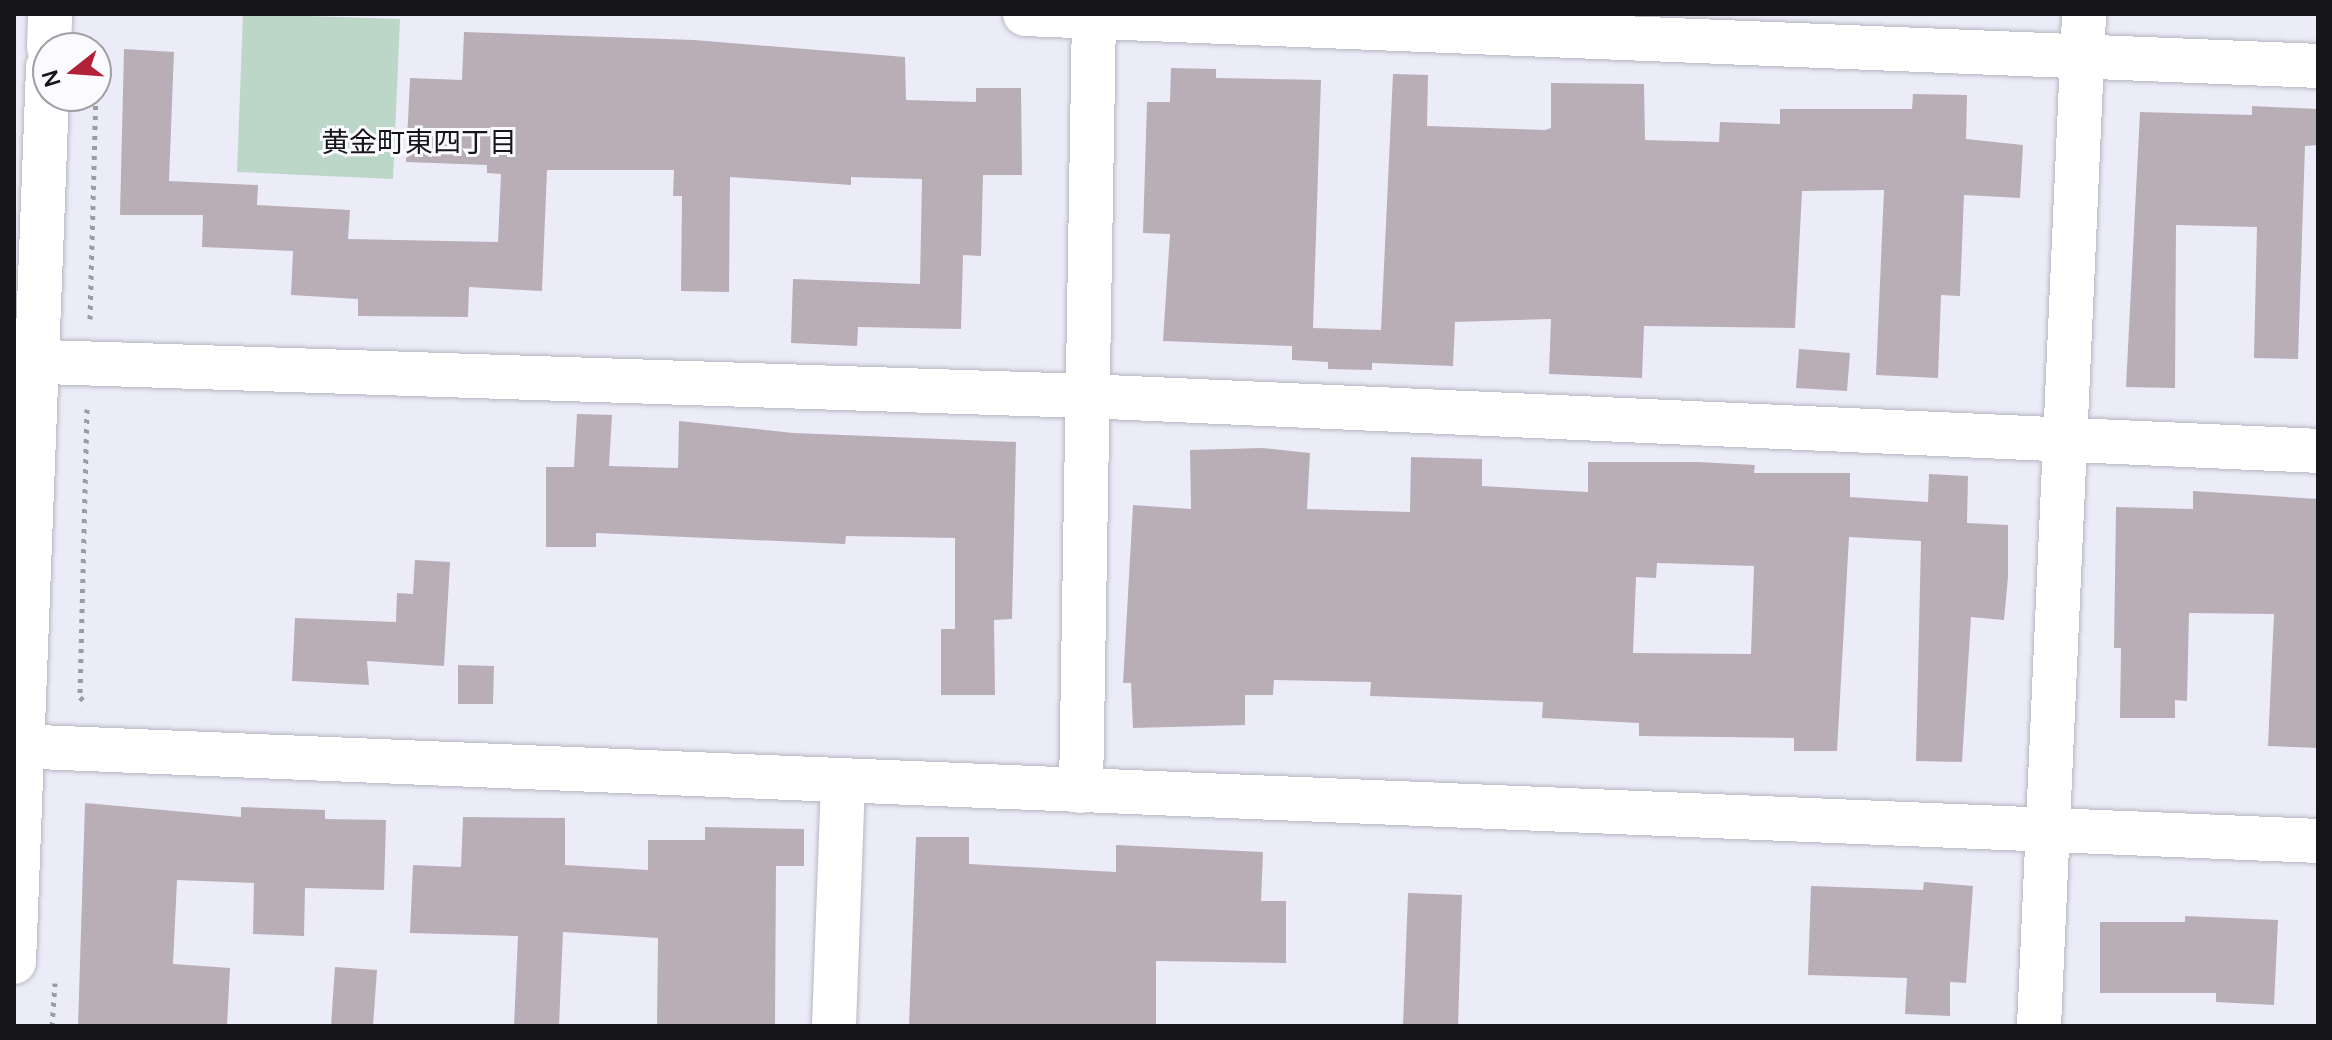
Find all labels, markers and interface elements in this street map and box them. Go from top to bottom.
north arrow [32,32,112,112]
text: N [34,67,68,90]
district label: 黄金町東四丁目 [321,124,517,158]

